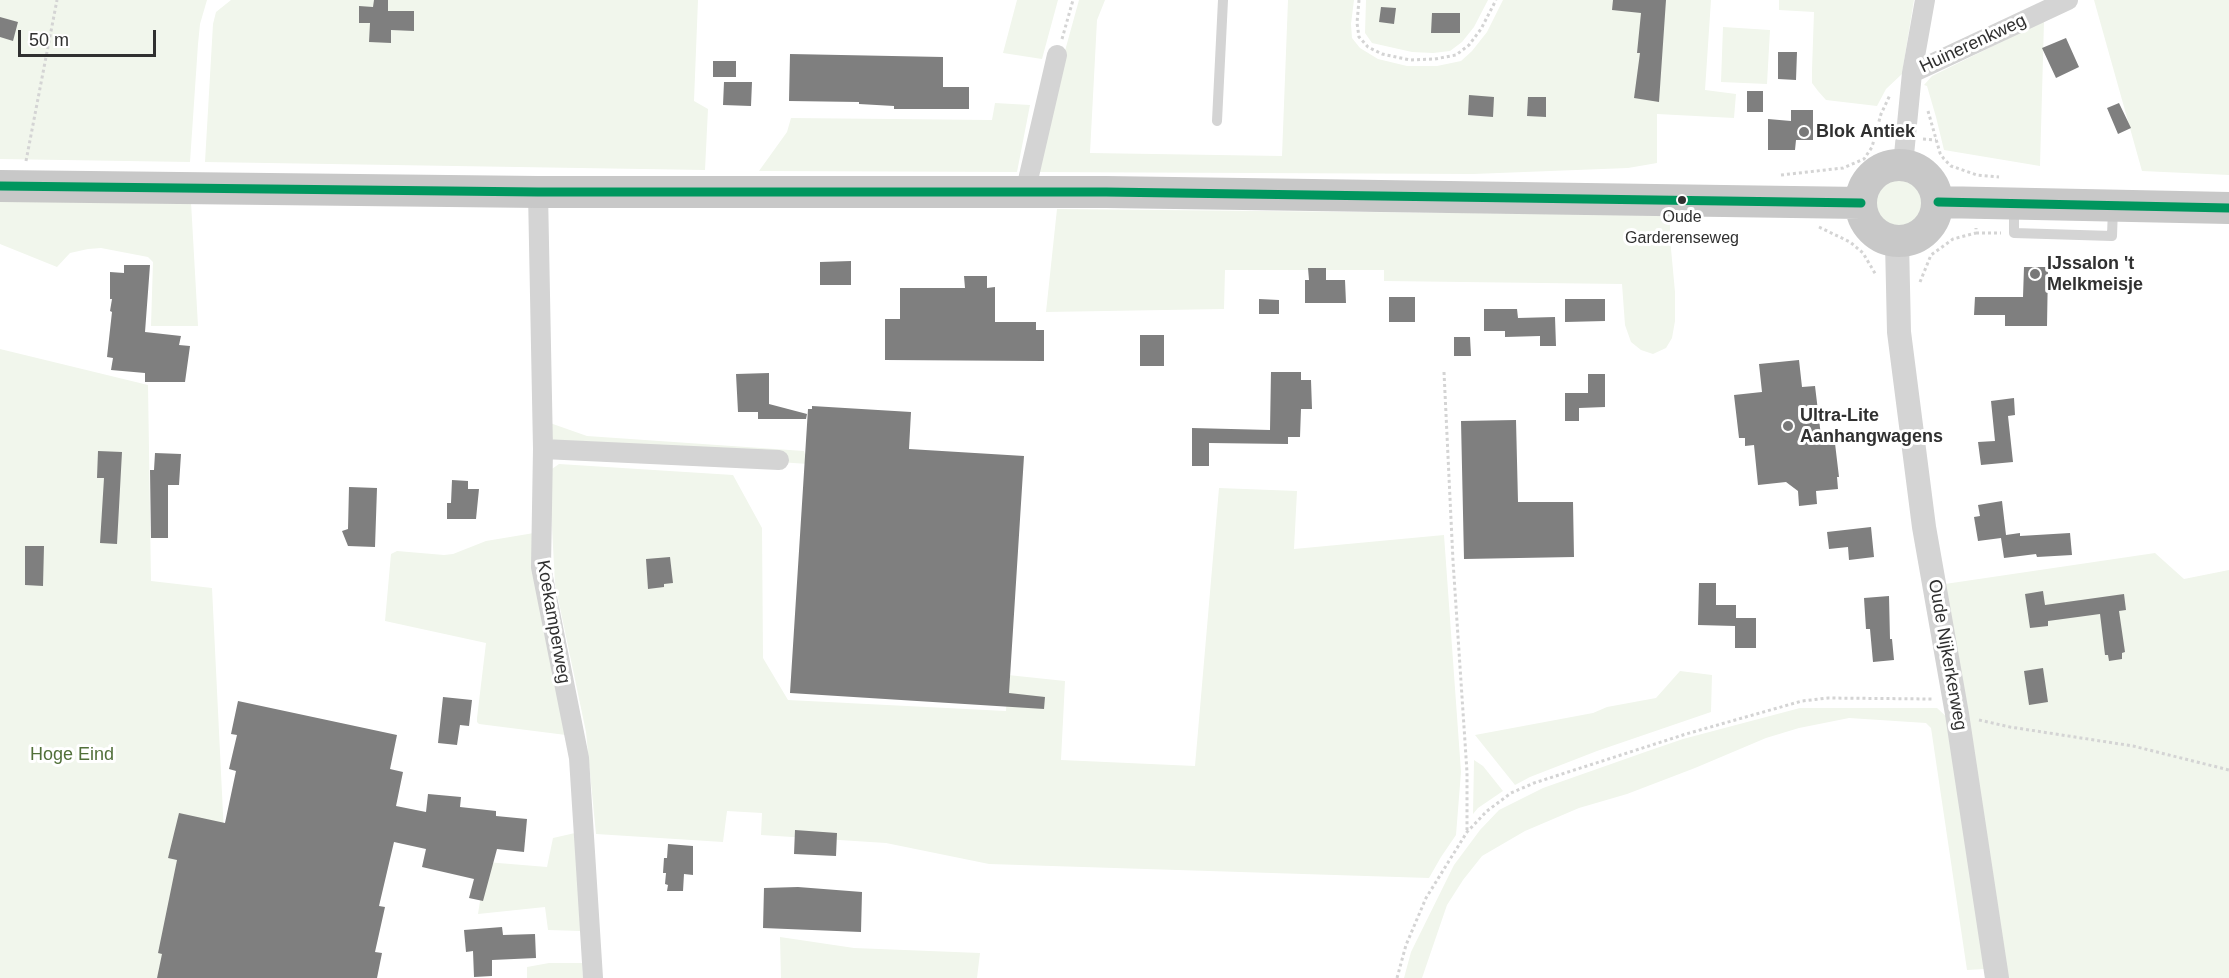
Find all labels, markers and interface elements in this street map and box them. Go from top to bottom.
street label: Huinerenkweg [1916,10,2030,78]
scale bar [21,18,159,56]
text: 50 m [29,30,69,50]
place label: Blok Antiek [1816,121,1915,143]
marker: Blok Antiek [1797,125,1811,139]
marker: Oude Garderenseweg [1676,194,1688,206]
place label: Oude Garderenseweg [1625,208,1739,246]
place label: IJssalon 't Melkmeisje [2047,253,2143,296]
marker: IJssalon 't Melkmeisje [2028,267,2042,281]
place label: Ultra-Lite Aanhangwagens [1800,405,1943,448]
marker: Ultra-Lite Aanhangwagens [1781,419,1795,433]
street label: Koekamperweg [532,559,574,685]
street label: Oude Nijkerkerweg [1923,578,1971,732]
park label: Hoge Eind [30,744,114,766]

